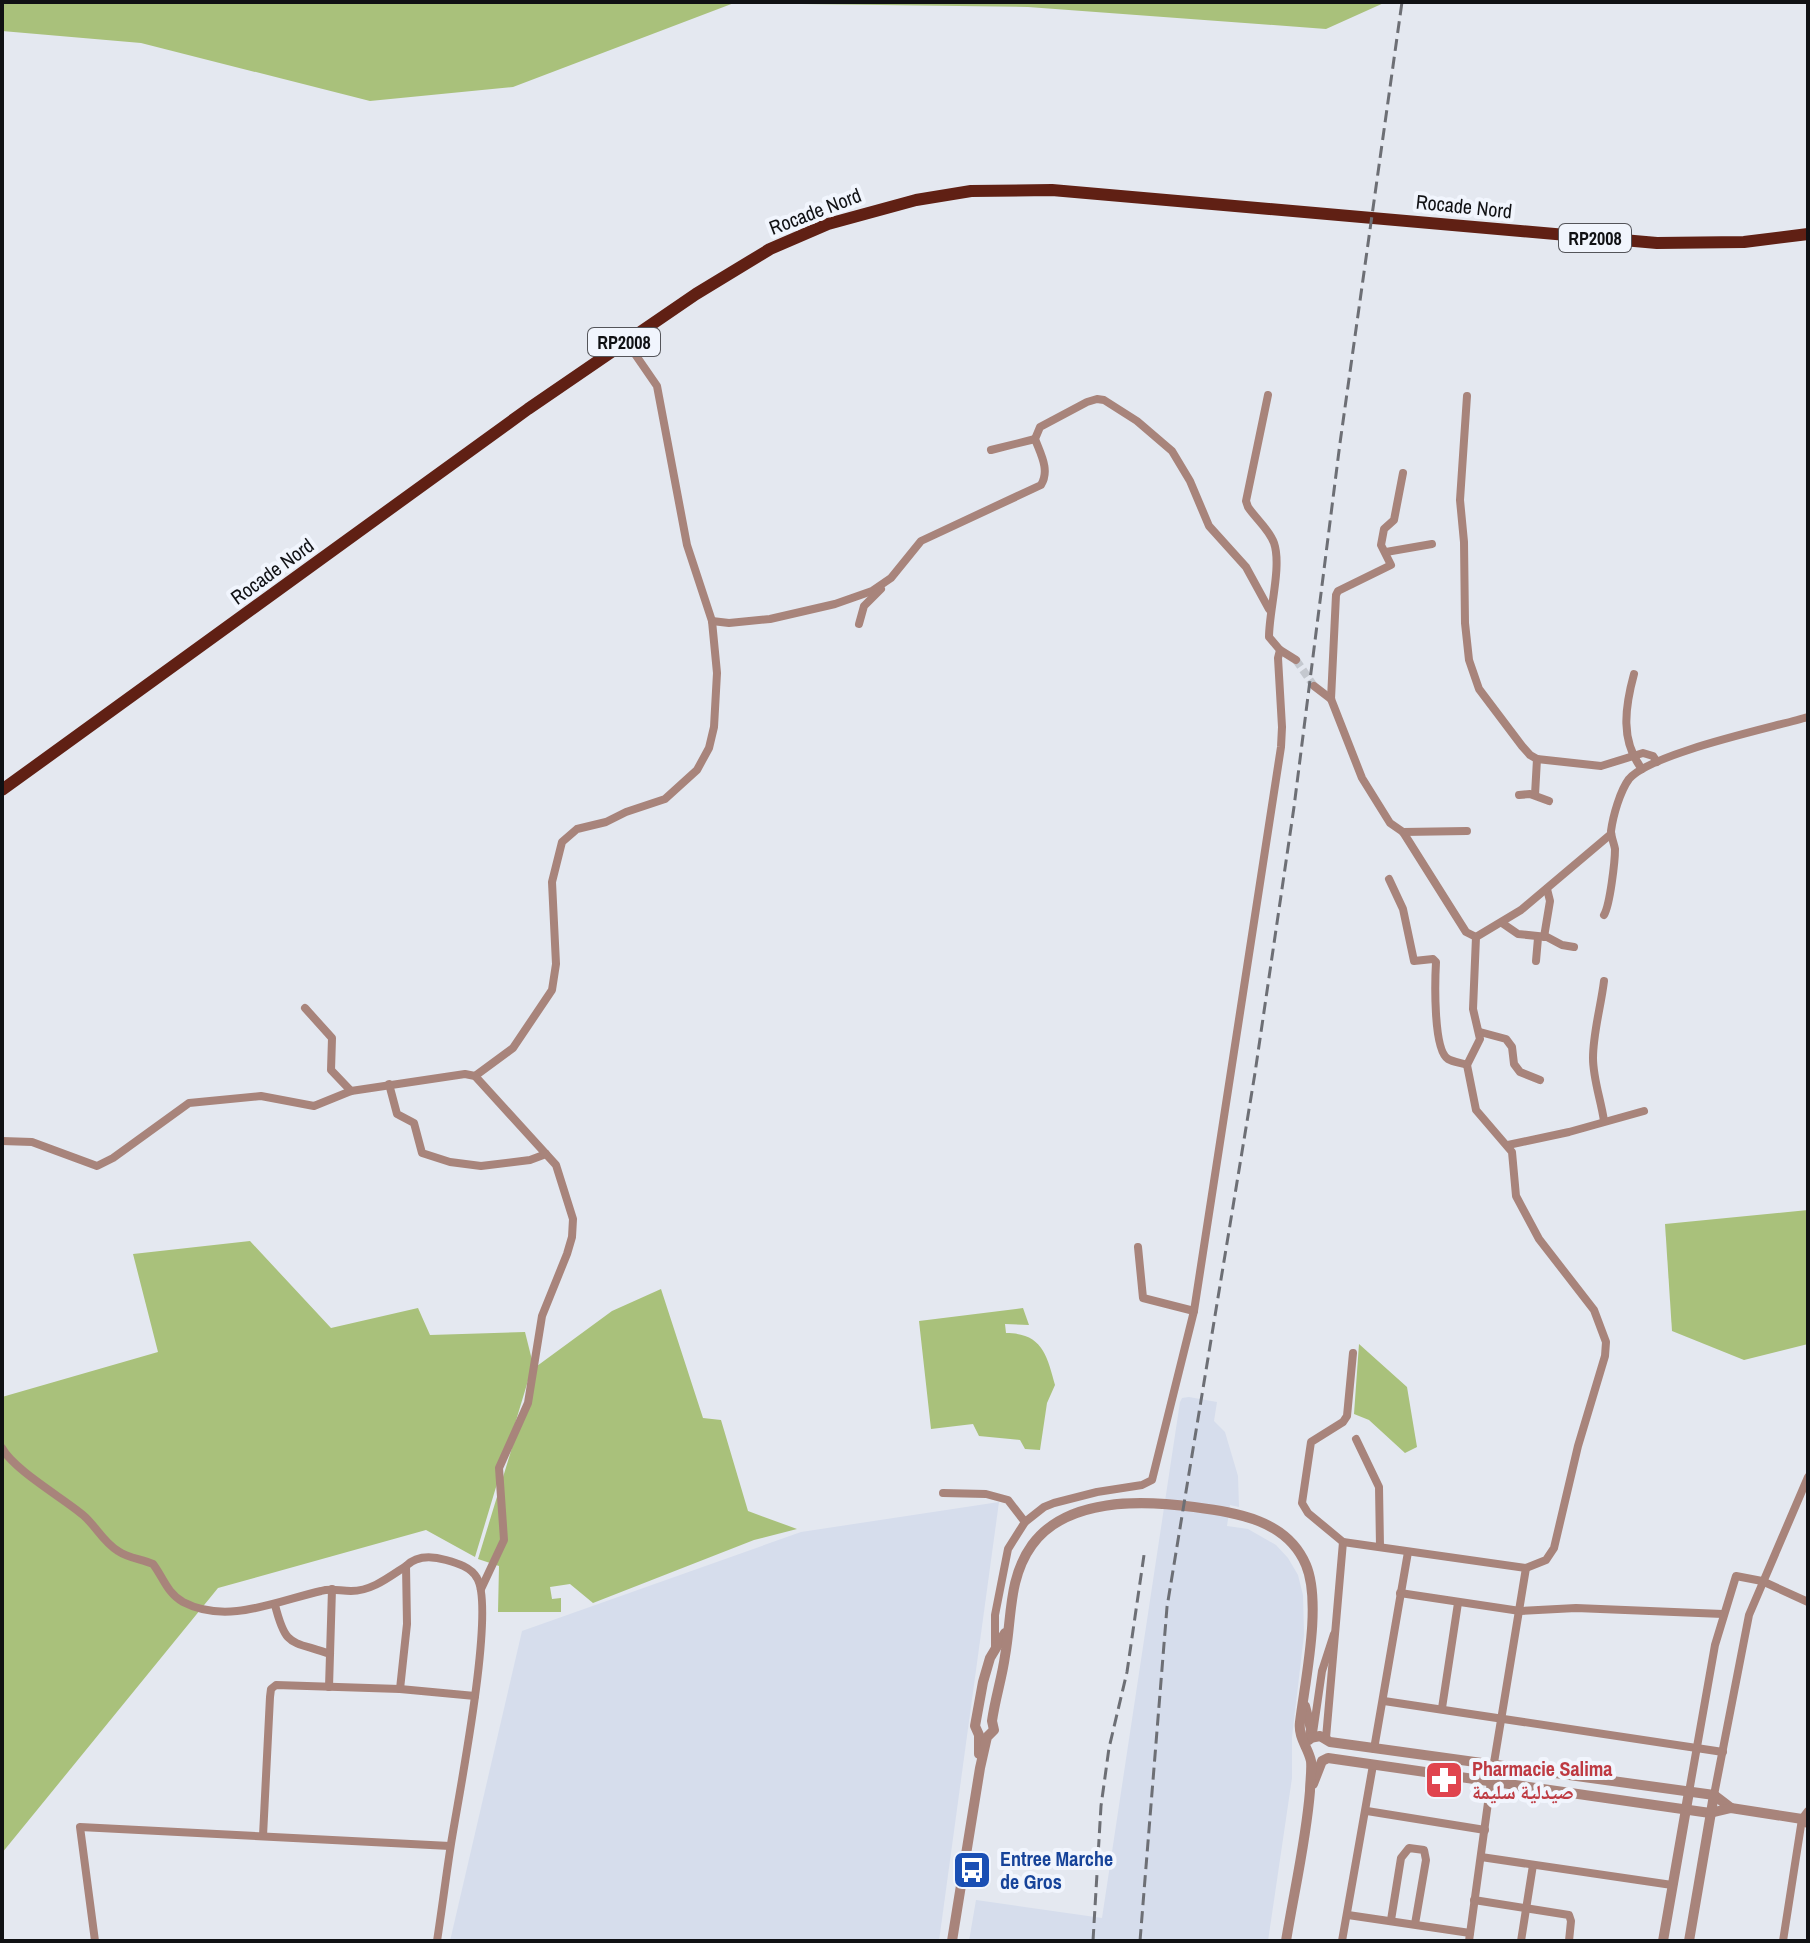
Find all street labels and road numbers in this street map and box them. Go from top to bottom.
street label: Rocade Nord [765,181,865,241]
street label: Rocade Nord [1415,188,1513,224]
road number: RP2008 [1559,224,1631,252]
road number: RP2008 [588,328,660,356]
street label: Rocade Nord [225,532,319,610]

